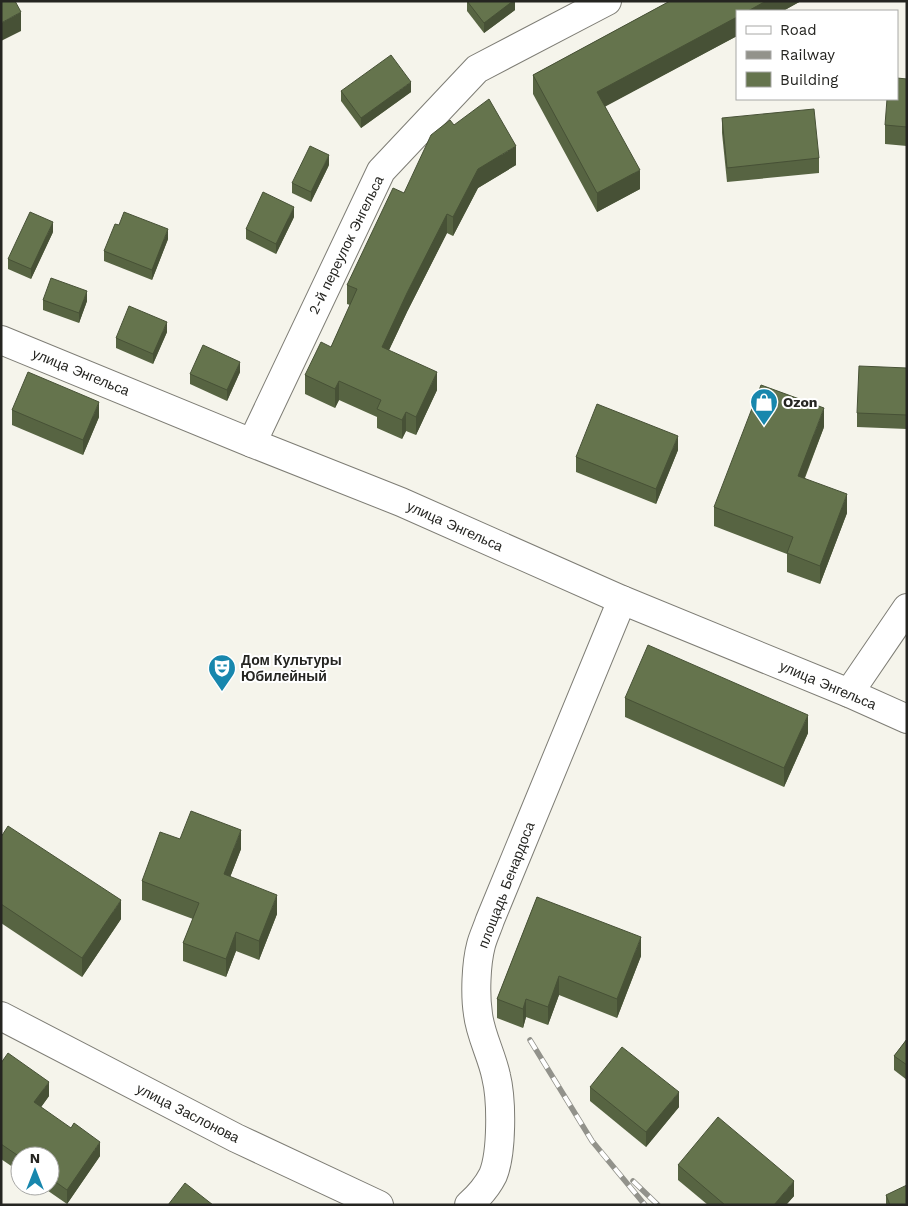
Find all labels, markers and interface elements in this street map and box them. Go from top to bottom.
legend [736,10,898,100]
text: Road [780,21,817,39]
text: Railway [780,46,835,64]
text: Building [780,71,838,89]
street label: 2-й переулок Энгельса [305,173,387,317]
street label: улица Энгельса [30,345,132,399]
shop icon: Ozon [749,387,779,426]
place label: Ozon [783,394,818,410]
street label: улица Энгельса [404,498,506,554]
place label: Дом Культуры Юбилейный [241,652,342,684]
theatre icon: Дом Культуры Юбилейный [207,653,237,692]
street label: улица Энгельса [777,657,879,713]
street label: площадь Бенардоса [475,819,538,950]
street label: улица Заслонова [134,1080,242,1146]
north arrow [10,1146,60,1196]
text: N [30,1150,40,1166]

